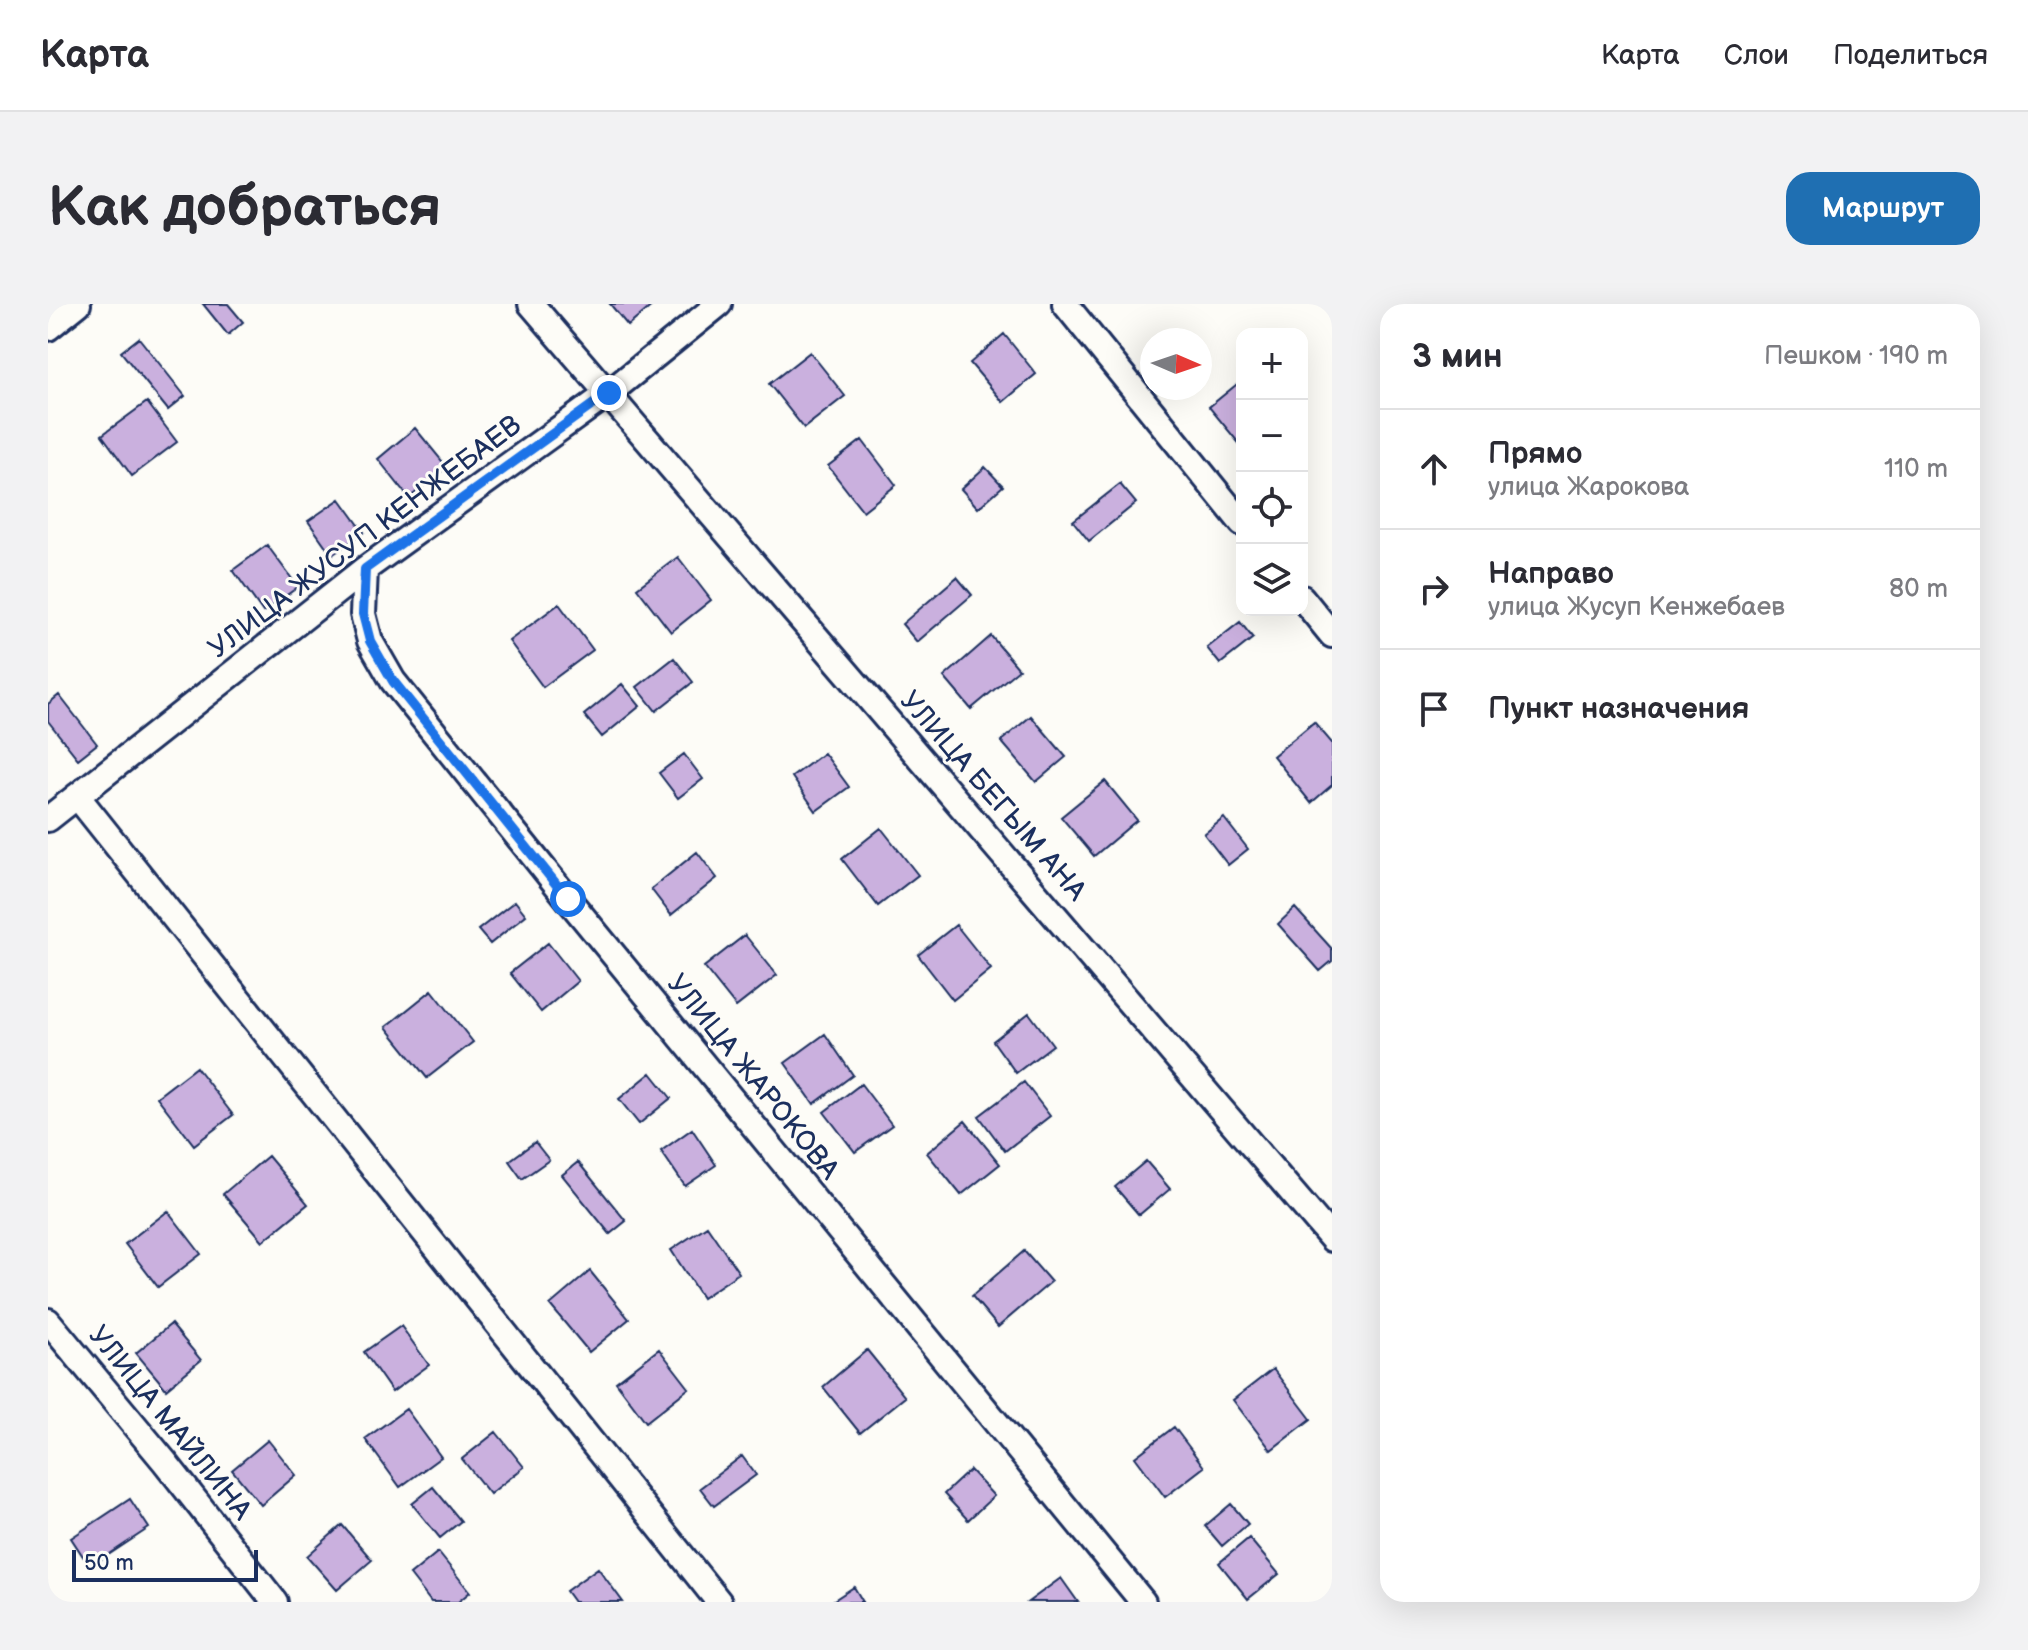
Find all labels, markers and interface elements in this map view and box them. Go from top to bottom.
text: Карта [40,33,149,78]
text: Карта [1601,39,1680,72]
text: Слои [1724,39,1789,72]
text: Поделиться [1833,39,1988,72]
button: Маршрут [1786,172,1980,245]
text: Как добраться [48,175,441,242]
north arrow [1140,328,1212,400]
map controls [1236,328,1308,616]
button: + [1236,328,1308,400]
text: 3 мин [1412,336,1503,377]
text: Пешком · 190 m [1764,341,1948,372]
route end [591,375,627,411]
button: − [1236,400,1308,472]
street label: УЛИЦА ЖУСУП КЕНЖЕБАЕВ [202,409,528,665]
text: Прямо [1488,436,1582,472]
icon: ahead [1412,447,1456,491]
text: 110 m [1884,454,1948,485]
button: locate [1236,472,1308,544]
text: улица Жарокова [1488,472,1689,503]
button: layers [1236,544,1308,616]
text: Направо [1488,556,1614,592]
icon: right [1412,567,1456,611]
text: 80 m [1889,574,1948,605]
text: улица Жусуп Кенжебаев [1488,592,1785,623]
street label: УЛИЦА БЕГЫМ АНА [893,684,1094,908]
icon: arrive [1412,687,1456,731]
text: Пункт назначения [1488,691,1749,727]
route start [550,881,586,917]
street label: УЛИЦА ЖАРОКОВА [660,968,847,1187]
street label: УЛИЦА МАЙЛИНА [82,1319,259,1527]
scale bar [72,1546,258,1582]
text: 50 m [84,1550,134,1577]

